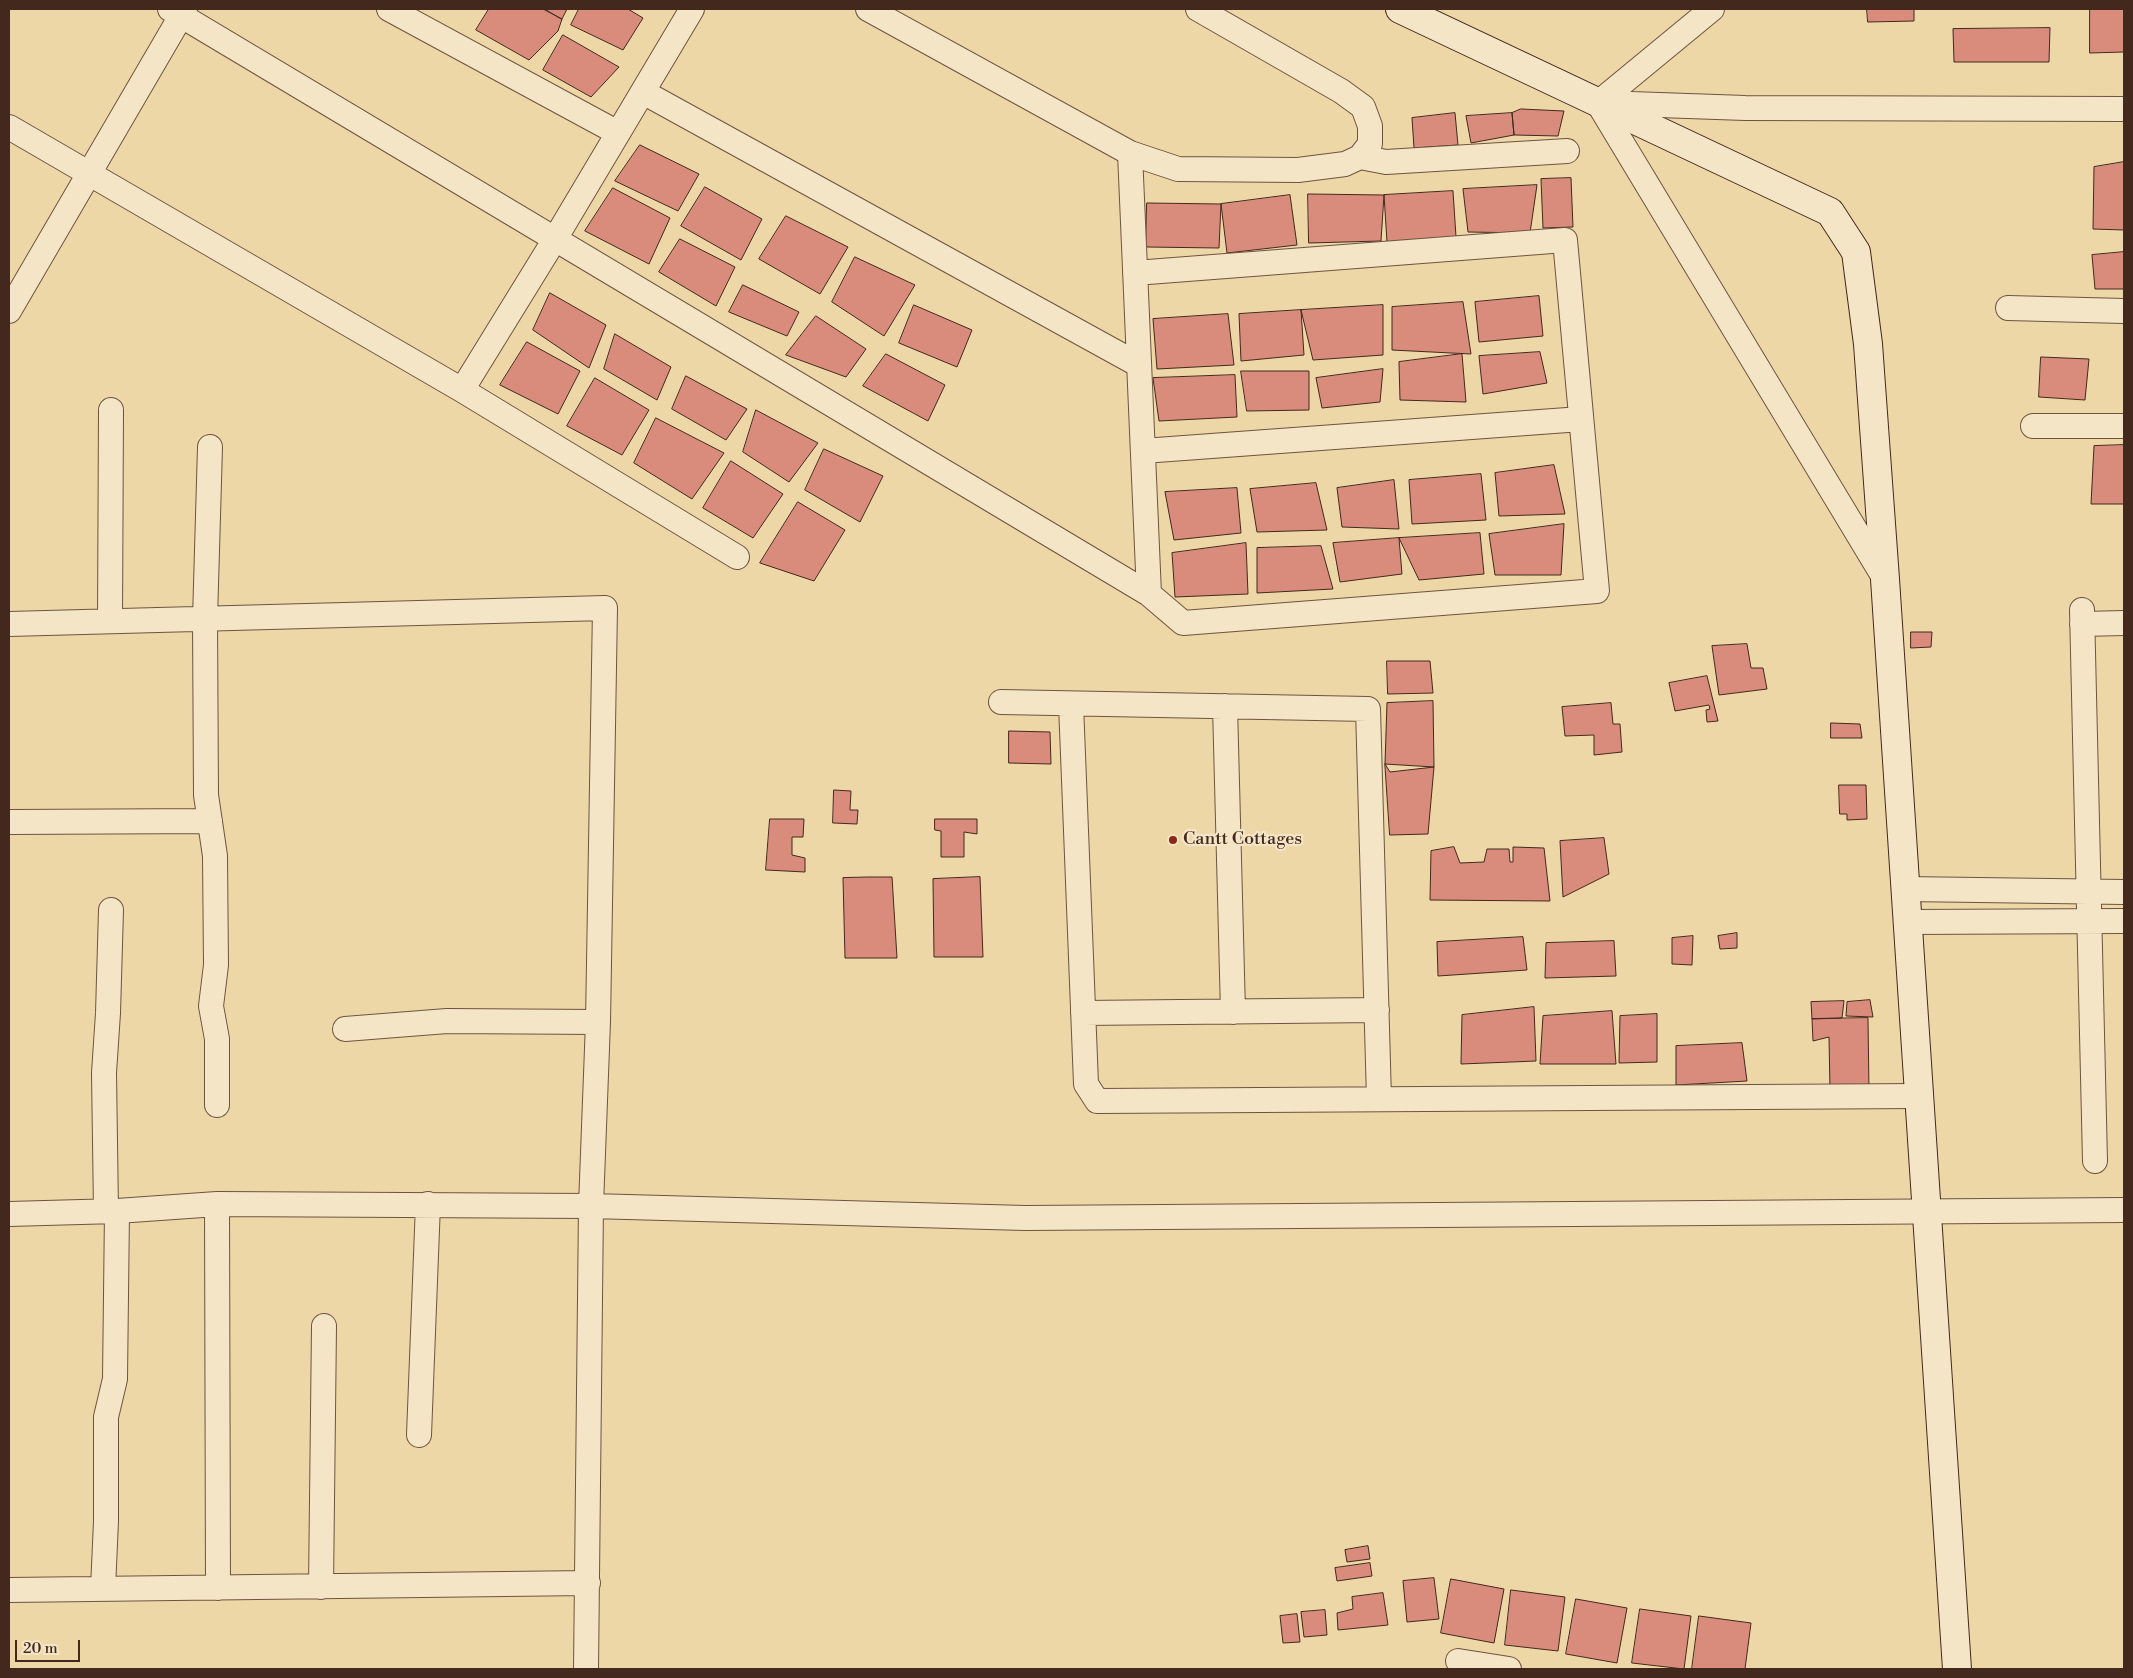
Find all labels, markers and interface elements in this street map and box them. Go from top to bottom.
place label: Cantt Cottages [1183,829,1302,851]
marker: Cantt Cottages [1167,834,1179,846]
scale bar [18,1630,82,1662]
text: 20 m [23,1639,58,1658]

